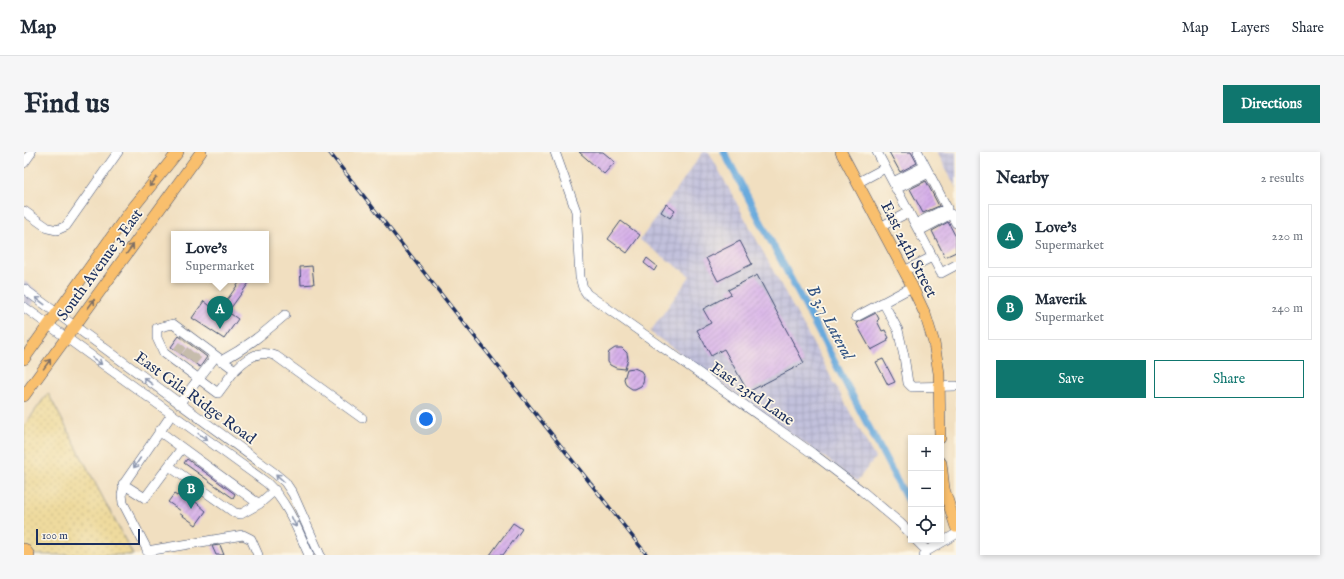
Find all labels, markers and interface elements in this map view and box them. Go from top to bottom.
text: Map [20,16,56,40]
text: Map [1182,19,1209,37]
text: Layers [1231,19,1270,37]
text: Share [1292,19,1324,37]
button: Directions [1223,85,1320,123]
text: Find us [24,87,110,122]
text: Nearby [996,168,1049,189]
text: 2 results [1260,170,1304,187]
one-way arrow [149,177,157,188]
street label: East 24th Street [875,198,941,302]
street label: South Avenue 3 East [53,205,148,325]
text: Love's [1035,218,1077,237]
text: A [1006,228,1014,245]
text: 220 m [1272,228,1303,245]
popup [171,231,269,283]
text: Supermarket [1035,237,1104,254]
text: Love's [186,239,227,258]
one-way arrow [126,244,135,255]
text: Supermarket [186,258,254,275]
water label: B 3.7 Lateral [801,282,859,365]
text: Maverik [1035,290,1086,309]
pin: A [207,296,233,329]
one-way arrow [35,297,46,306]
one-way arrow [87,298,95,309]
text: B [1006,300,1014,317]
text: 240 m [1271,300,1303,317]
text: Supermarket [1035,309,1104,326]
street label: East Gila Ridge Road [130,348,260,450]
one-way arrow [92,357,103,365]
street label: East 23rd Lane [706,358,798,431]
one-way arrow [43,359,51,370]
button: Save [996,360,1146,398]
button: Share [1154,360,1304,398]
one-way arrow [142,377,153,385]
your location [416,409,436,429]
one-way arrow [198,433,209,441]
map controls [908,435,944,543]
button: + [908,435,944,471]
one-way arrow [133,457,141,468]
button: − [908,471,944,507]
one-way arrow [275,474,285,483]
pin: B [178,476,204,509]
button: locate [908,507,944,543]
one-way arrow [291,515,298,527]
scale bar [36,527,140,546]
text: 100 m [42,529,68,543]

